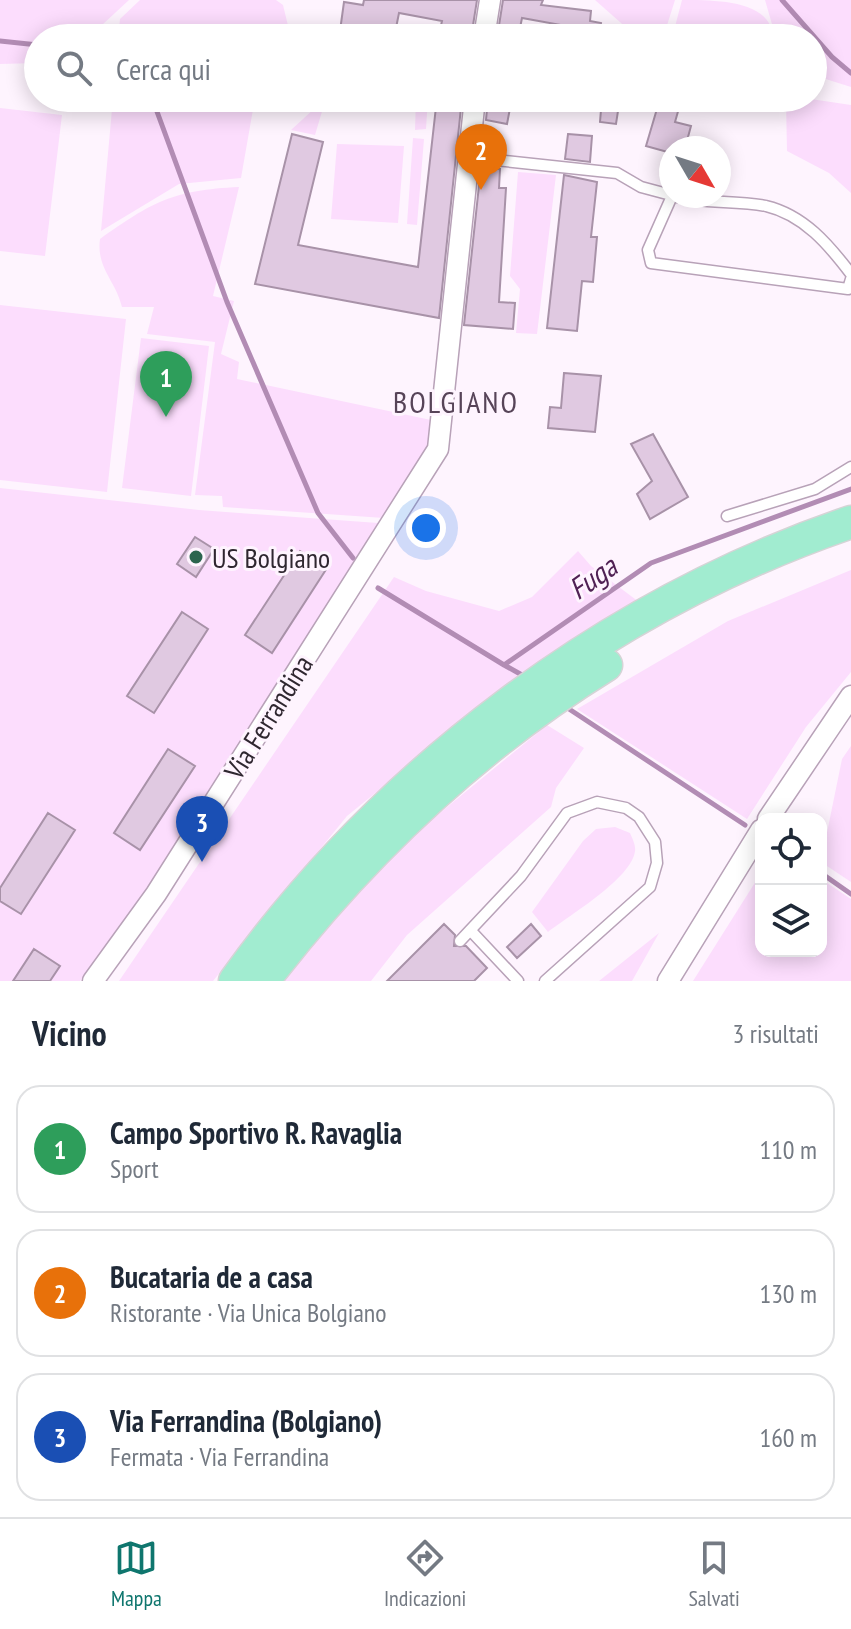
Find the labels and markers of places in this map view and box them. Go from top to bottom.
pin: 2 [455,124,507,190]
pin: 1 [140,351,192,417]
place label: US Bolgiano [212,539,330,576]
marker: US Bolgiano [187,548,205,566]
pin: 3 [176,796,228,862]

